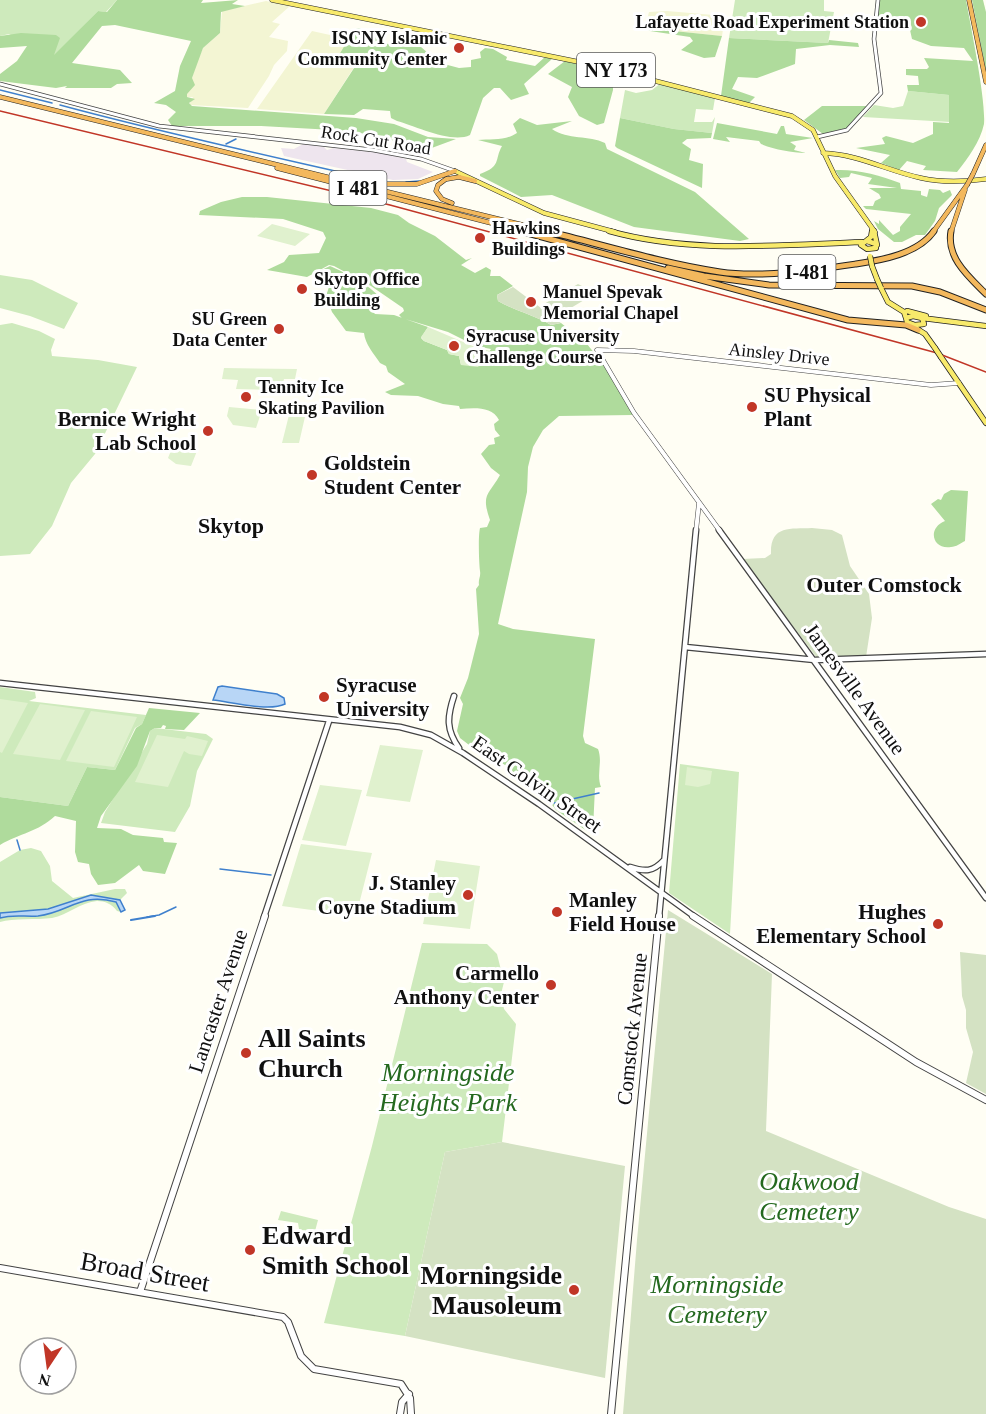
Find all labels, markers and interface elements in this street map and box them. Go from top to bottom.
place label: Lafayette Road Experiment Station [636,12,909,32]
marker: Lafayette Road Experiment Station [914,15,928,29]
place label: ISCNY Islamic Community Center [298,28,447,69]
marker: ISCNY Islamic Community Center [452,41,466,55]
road number: NY 173 [577,53,655,87]
street label: Rock Cut Road [320,121,432,159]
road number: I 481 [330,171,386,205]
place label: Hawkins Buildings [492,218,565,259]
marker: Hawkins Buildings [473,231,487,245]
road number: I-481 [778,255,836,289]
place label: Skytop Office Building [314,269,420,310]
marker: Skytop Office Building [295,282,309,296]
place label: Manuel Spevak Memorial Chapel [543,282,678,323]
marker: Manuel Spevak Memorial Chapel [524,295,538,309]
place label: SU Green Data Center [173,309,267,350]
marker: SU Green Data Center [272,322,286,336]
place label: Syracuse University Challenge Course [466,326,619,367]
marker: Syracuse University Challenge Course [447,339,461,353]
street label: Ainsley Drive [727,339,831,369]
place label: Tennity Ice Skating Pavilion [258,377,385,418]
place label: SU Physical Plant [764,383,871,431]
marker: Tennity Ice Skating Pavilion [239,390,253,404]
marker: SU Physical Plant [745,400,759,414]
place label: Bernice Wright Lab School [57,407,196,455]
marker: Bernice Wright Lab School [201,424,215,438]
place label: Goldstein Student Center [324,451,461,499]
marker: Goldstein Student Center [305,468,319,482]
district label: Skytop [198,513,264,538]
district label: Outer Comstock [806,572,962,597]
street label: Jamesville Avenue [799,619,911,759]
place label: Syracuse University [336,673,430,721]
marker: Syracuse University [317,690,331,704]
street label: East Colvin Street [468,730,607,838]
place label: J. Stanley Coyne Stadium [318,871,456,919]
marker: J. Stanley Coyne Stadium [461,888,475,902]
place label: Manley Field House [569,888,676,936]
place label: Hughes Elementary School [756,900,926,948]
marker: Manley Field House [550,905,564,919]
marker: Hughes Elementary School [931,917,945,931]
street label: Lancaster Avenue [183,926,253,1076]
street label: Comstock Avenue [612,952,652,1106]
place label: Carmello Anthony Center [394,961,539,1009]
marker: Carmello Anthony Center [544,978,558,992]
place label: All Saints Church [258,1024,366,1083]
marker: All Saints Church [239,1046,253,1060]
park label: Morningside Heights Park [378,1058,517,1117]
park label: Oakwood Cemetery [759,1167,860,1226]
place label: Edward Smith School [262,1221,409,1280]
marker: Edward Smith School [243,1243,257,1257]
street label: Broad Street [78,1246,213,1298]
place label: Morningside Mausoleum [420,1261,562,1320]
park label: Morningside Cemetery [650,1270,783,1329]
marker: Morningside Mausoleum [567,1283,581,1297]
north arrow [18,1336,78,1396]
text: N [37,1370,52,1390]

